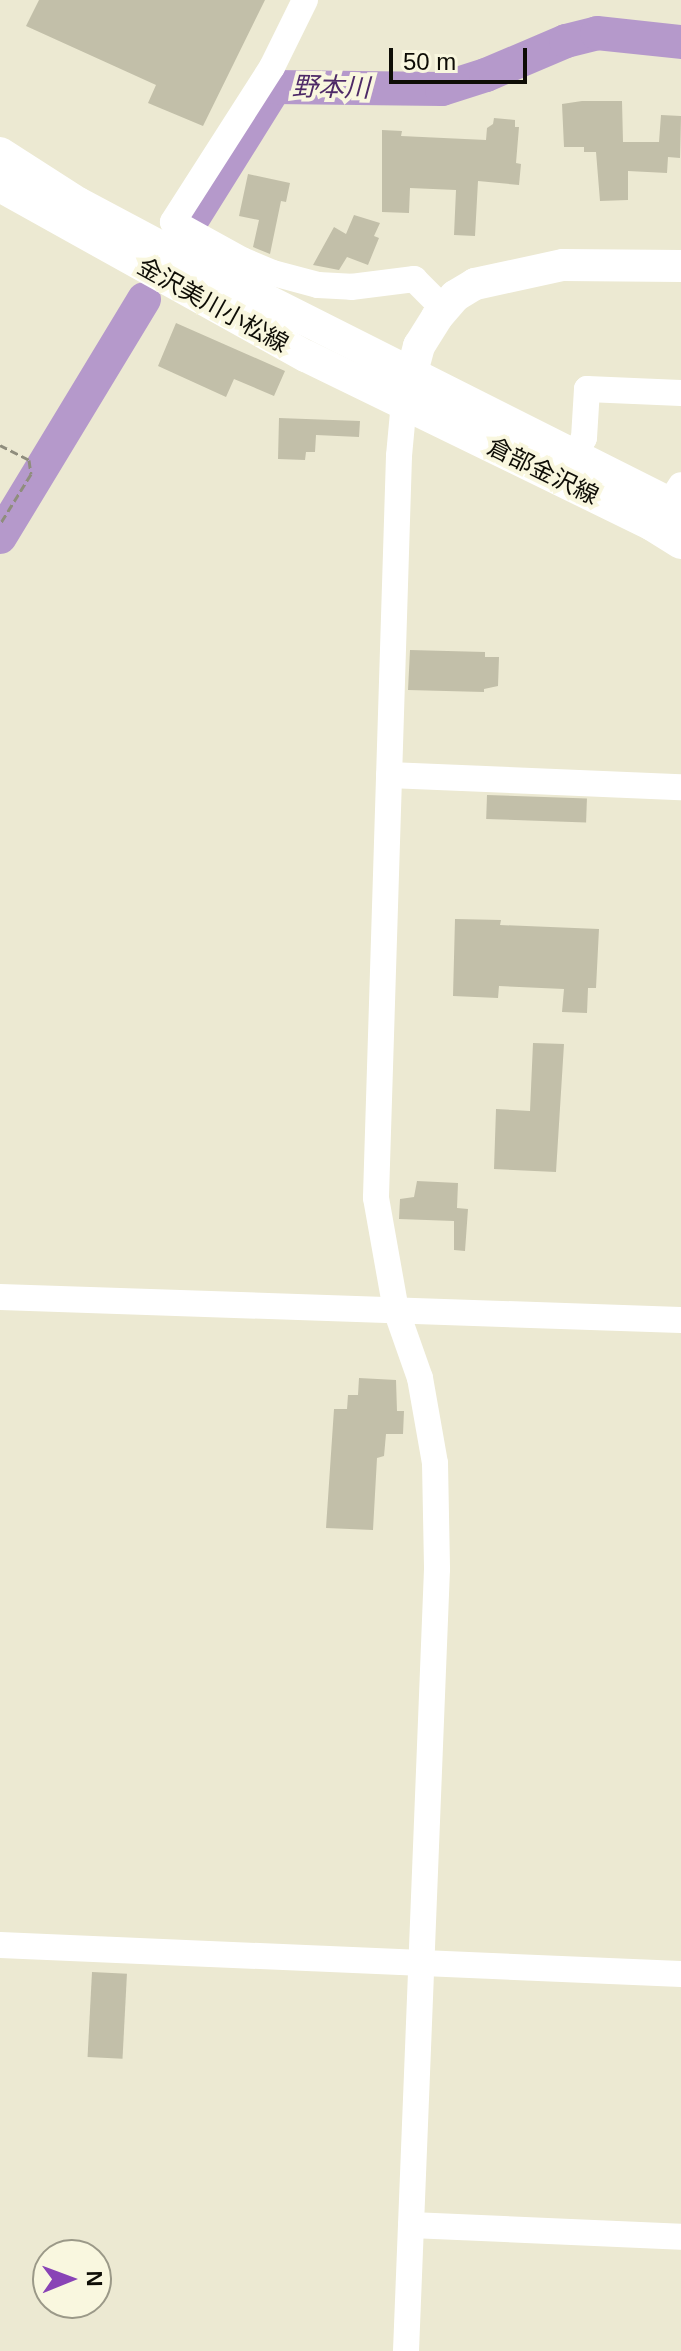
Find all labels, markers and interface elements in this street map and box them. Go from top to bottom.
scale bar [393,32,531,82]
text: 50 m [403,48,456,75]
water label: 野本川 [292,72,370,104]
street label: 金沢美川小松線 [133,252,293,358]
street label: 倉部金沢線 [483,432,603,510]
north arrow [32,2239,112,2319]
text: N [82,2270,107,2287]

